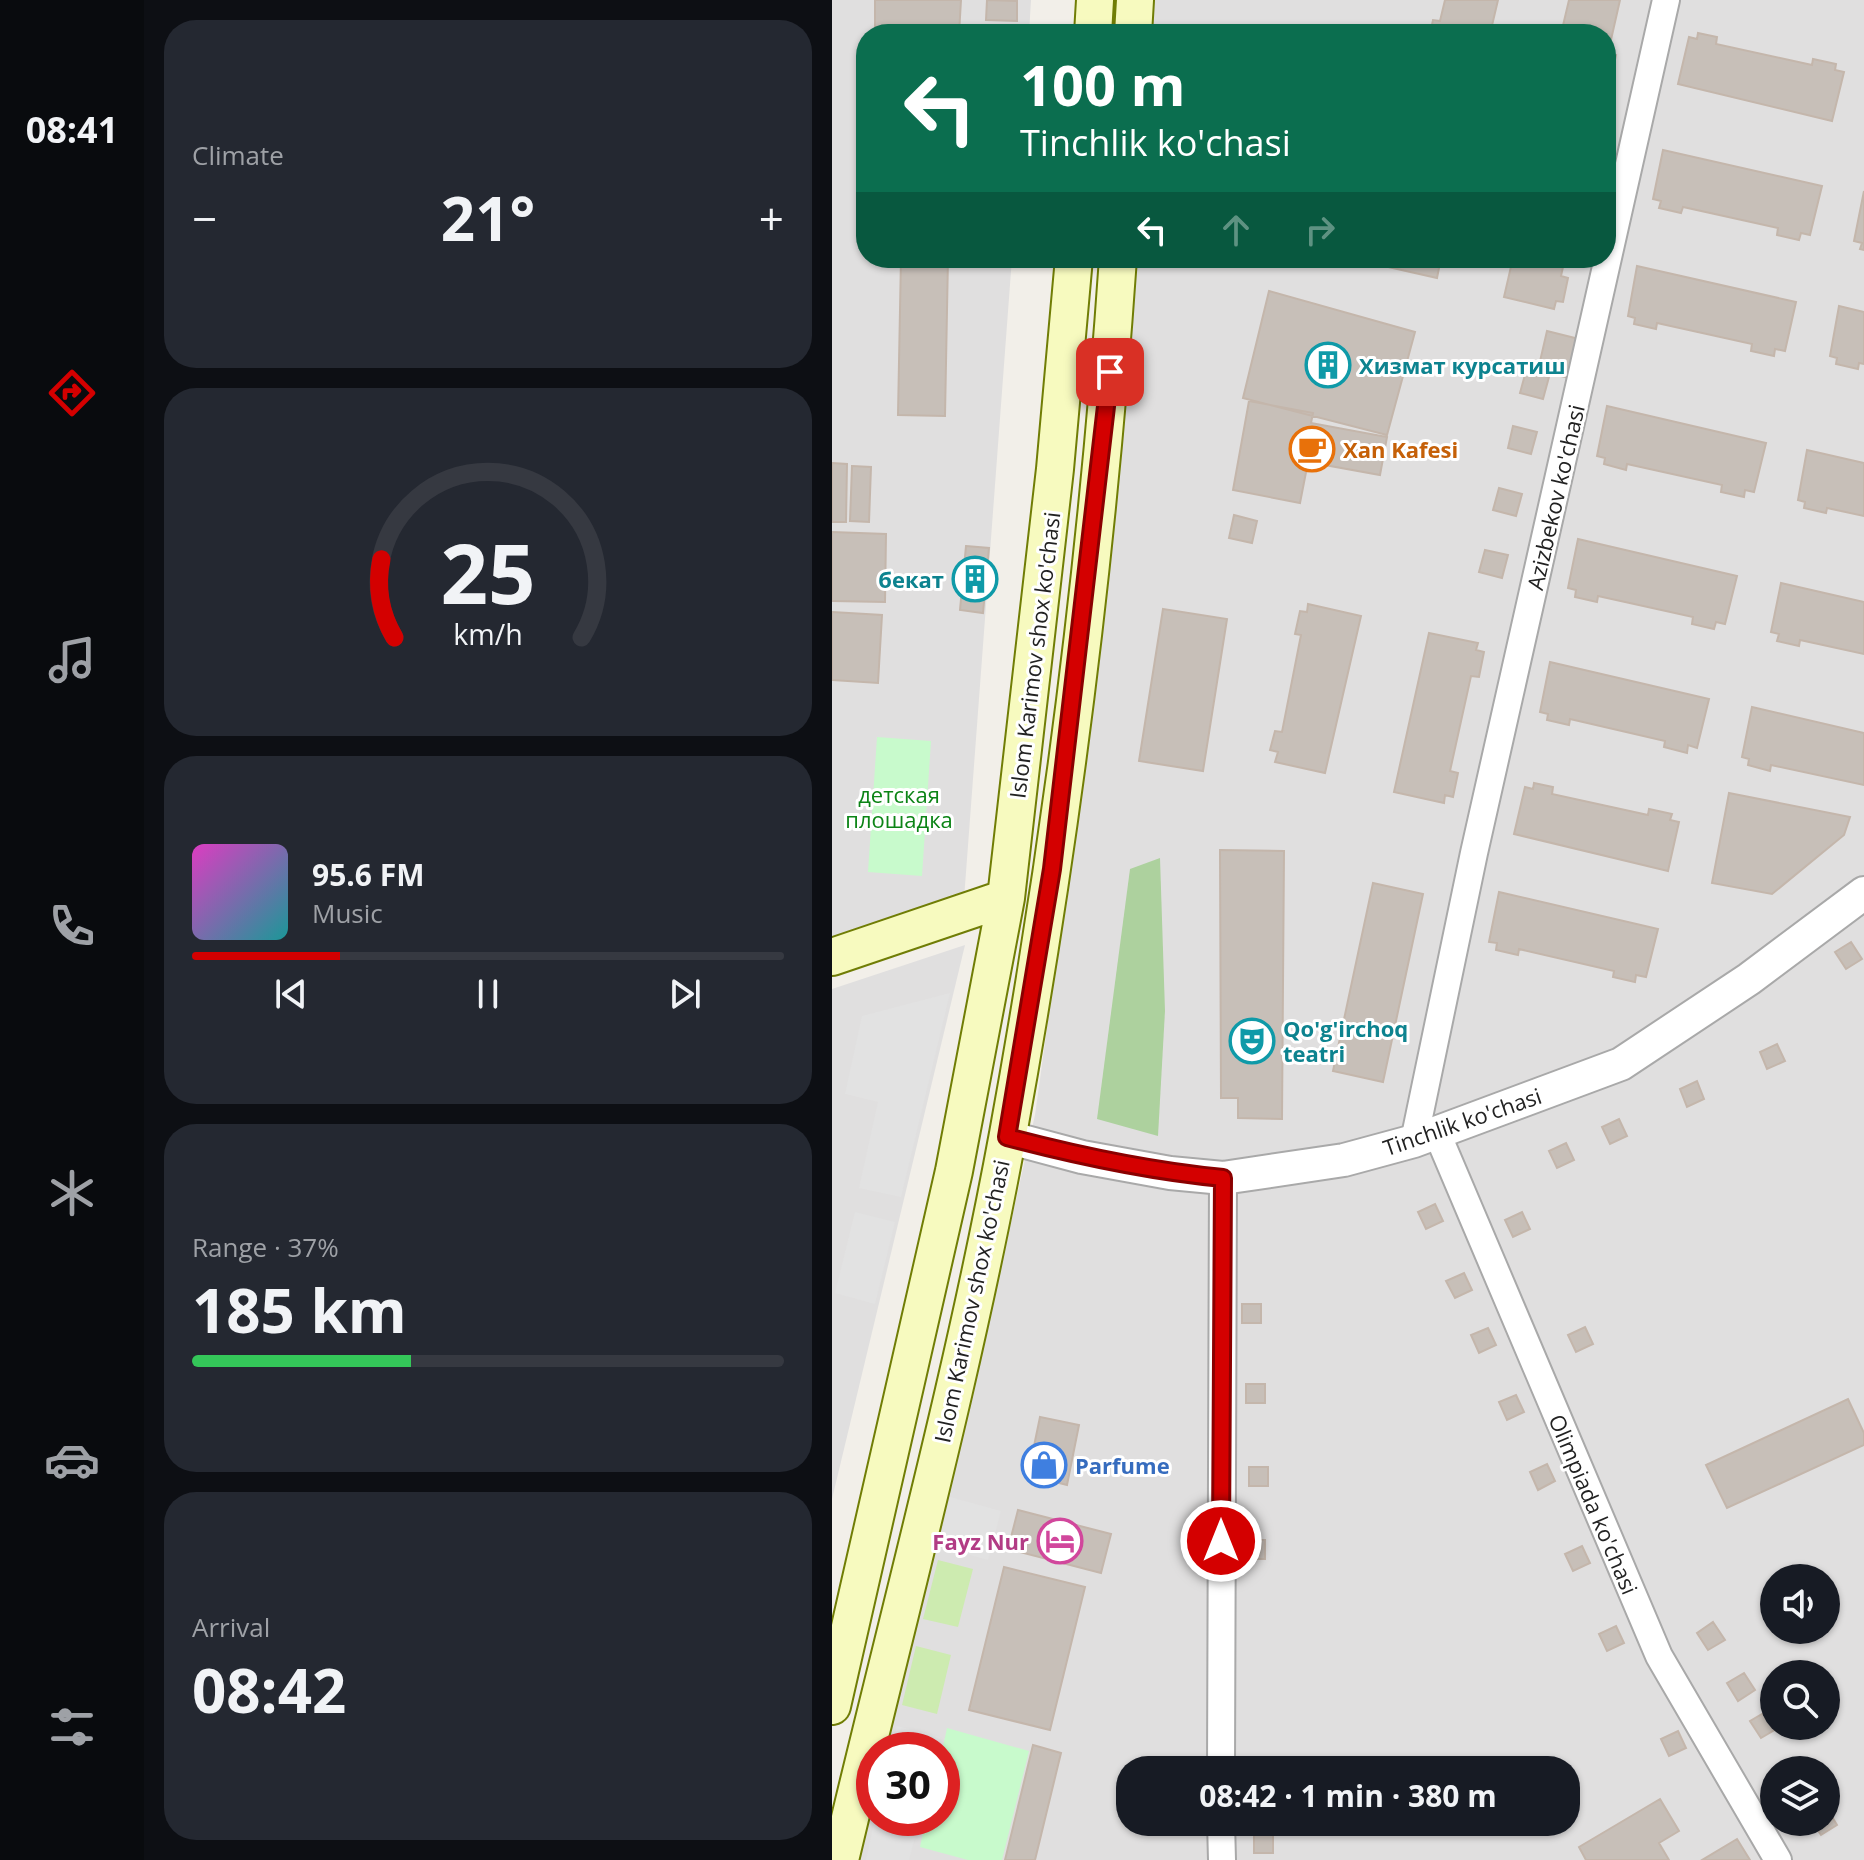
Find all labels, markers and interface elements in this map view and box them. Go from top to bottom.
text: 100 m [1020,46,1186,122]
icon: left [888,56,992,160]
text: 08:41 [26,105,118,154]
text: Tinchlik ko'chasi [1020,118,1291,167]
text: Climate [192,137,284,173]
text: 21° [441,177,535,259]
text: − [192,188,217,248]
text: + [759,188,784,248]
icon: left [1130,208,1174,252]
icon: ahead [1214,208,1258,252]
icon: right [1298,208,1342,252]
pin [1076,338,1144,406]
building icon: Хизмат курсатиш [1304,341,1352,389]
icon: arrive [1088,350,1132,394]
place label: Хизмат курсатиш [1359,350,1565,380]
icon: directions [44,365,100,421]
street label: Azizbekov ko'chasi [1519,401,1591,593]
cafe icon: Xan Kafesi [1288,425,1336,473]
place label: Xan Kafesi [1343,434,1458,464]
street label: Islom Karimov shox ko'chasi [1002,510,1066,800]
text: 25 [440,515,536,628]
building icon: бекат [951,555,999,603]
place label: бекат [878,564,944,594]
text: km/h [453,614,523,653]
icon: music [44,632,100,688]
park label: детская плошадка [845,779,953,834]
text: 95.6 FM [312,854,425,895]
text: Music [312,895,383,931]
icon: phone [44,898,100,954]
icon: previous [269,972,313,1016]
icon: pause [466,972,510,1016]
icon: next [663,972,707,1016]
place label: Qo'g'irchoq teatri [1283,1013,1408,1068]
theatre icon: Qo'g'irchoq teatri [1228,1017,1276,1065]
street label: Tinchlik ko'chasi [1379,1080,1545,1162]
street label: Islom Karimov shox ko'chasi [926,1157,1016,1445]
icon: climate [44,1165,100,1221]
text: Range · 37% [192,1229,339,1265]
text: 185 km [192,1269,407,1351]
street label: Olimpiada ko'chasi [1542,1409,1646,1599]
icon: car [44,1432,100,1488]
shop icon: Parfume [1020,1441,1068,1489]
place label: Parfume [1075,1450,1170,1480]
position arrow [1179,1499,1263,1583]
hotel icon: Fayz Nur [1036,1517,1084,1565]
place label: Fayz Nur [932,1526,1029,1556]
map controls [1760,1564,1840,1836]
button: sound [1760,1564,1840,1644]
text: Arrival [192,1609,270,1645]
text: 08:42 [192,1649,346,1731]
button: search [1760,1660,1840,1740]
icon: filters [44,1699,100,1755]
speed limit sign: 30 [856,1732,960,1836]
button: layers [1760,1756,1840,1836]
text: 08:42 · 1 min · 380 m [1199,1775,1497,1816]

